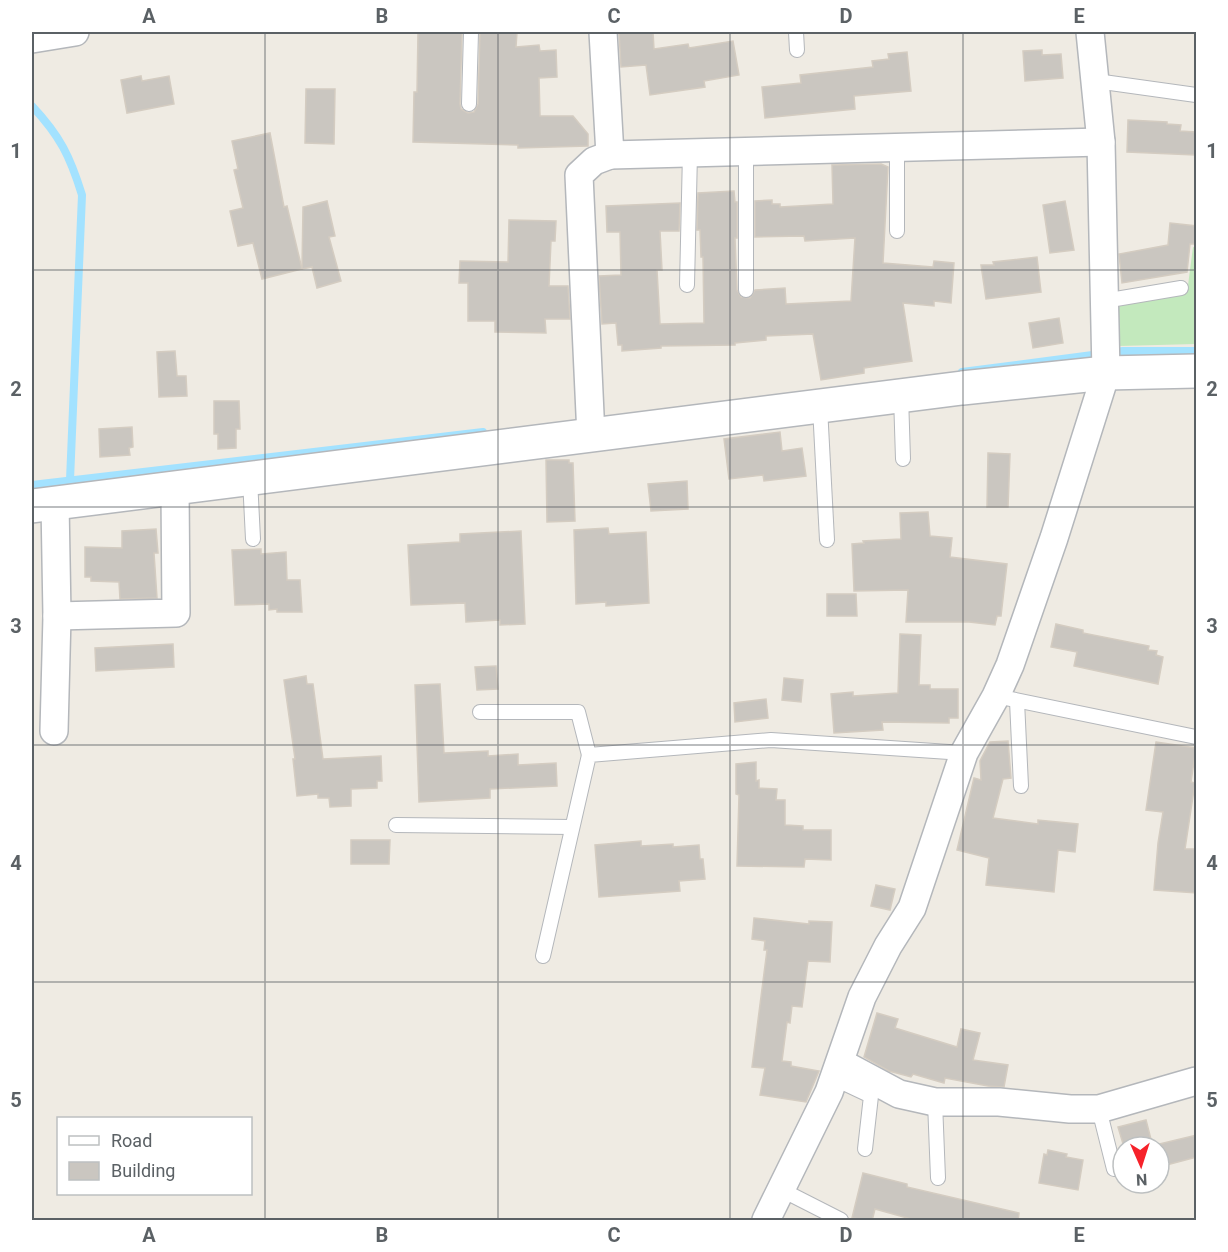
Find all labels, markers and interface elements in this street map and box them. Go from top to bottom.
text: A [142,4,156,28]
text: B [376,4,388,28]
text: C [607,4,621,28]
text: D [840,4,853,28]
text: E [1073,4,1085,28]
text: 1 [10,139,22,163]
text: 1 [1206,139,1218,163]
text: 2 [10,377,22,401]
text: 2 [1206,377,1218,401]
text: 3 [10,614,22,638]
text: 3 [1206,614,1218,638]
text: 4 [10,851,22,875]
text: 4 [1206,851,1218,875]
text: 5 [10,1088,22,1112]
text: 5 [1206,1088,1218,1112]
legend [57,1117,252,1195]
text: Road [111,1130,152,1151]
north arrow [1111,1135,1171,1195]
text: Building [111,1160,175,1181]
text: N [1136,1170,1148,1189]
text: A [142,1223,156,1247]
text: B [376,1223,388,1247]
text: C [607,1223,621,1247]
text: D [840,1223,853,1247]
text: E [1073,1223,1085,1247]

